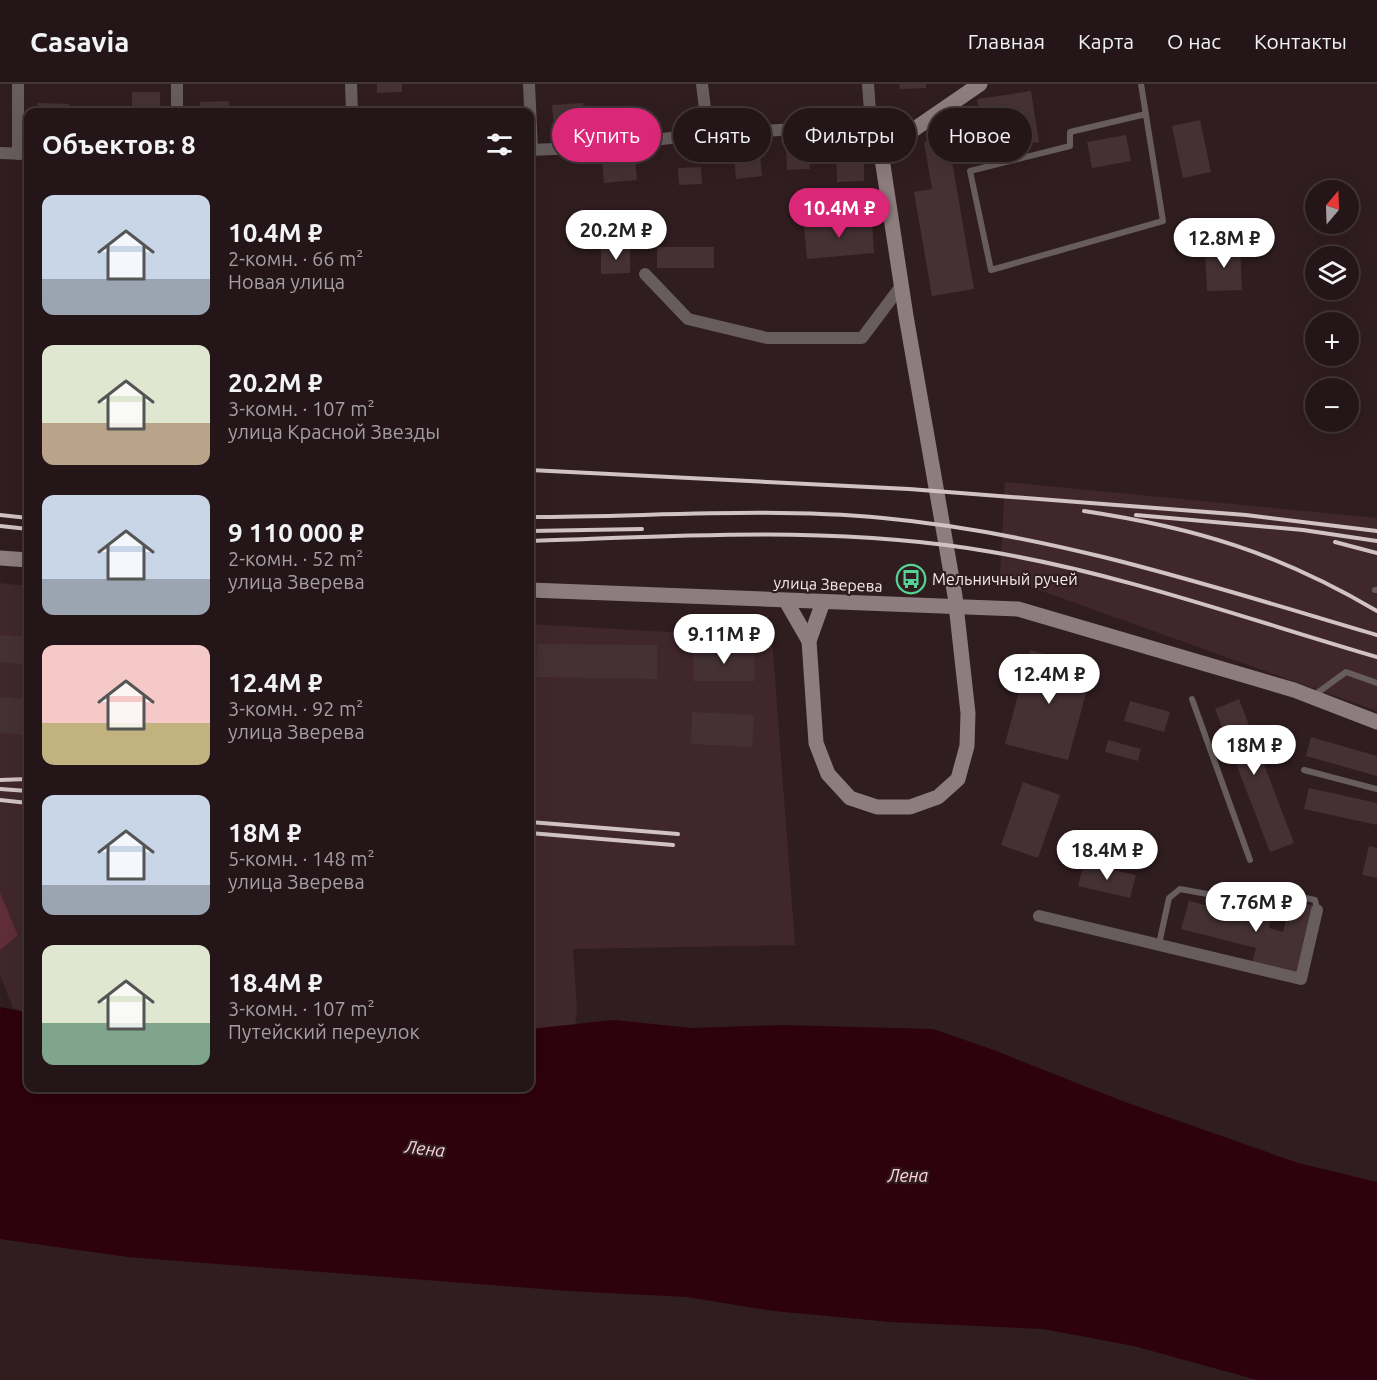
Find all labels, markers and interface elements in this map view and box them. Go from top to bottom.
text: Casavia [30,26,129,57]
text: Главная [968,29,1045,53]
text: Карта [1078,29,1134,53]
text: О нас [1167,29,1221,53]
text: Контакты [1254,29,1347,53]
chip: Купить [552,108,661,162]
chip: Снять [673,108,771,162]
chip: Фильтры [783,108,916,162]
chip: Новое [928,108,1032,162]
icon: filters [483,128,516,161]
text: Объектов: 8 [42,130,196,159]
north arrow [1305,180,1359,234]
map controls [1305,180,1359,432]
pin: 10.4M ₽ [784,188,894,239]
text: 10.4M ₽ [803,196,875,219]
pin: 20.2M ₽ [561,210,671,261]
text: 10.4M ₽ [228,218,322,247]
text: 20.2M ₽ [580,218,652,241]
pin: 12.8M ₽ [1169,218,1279,269]
icon: home [90,219,162,291]
text: 12.8M ₽ [1188,226,1260,249]
button: layers [1305,246,1359,300]
text: 2-комн. · 66 m² [228,247,363,270]
text: Новая улица [228,270,345,293]
button: + [1305,312,1359,366]
text: 20.2M ₽ [228,368,322,397]
icon: home [90,369,162,441]
button: − [1305,378,1359,432]
text: 3-комн. · 107 m² [228,397,375,420]
text: улица Красной Звезды [228,420,440,443]
text: 9 110 000 ₽ [228,518,364,547]
icon: home [90,519,162,591]
text: 2-комн. · 52 m² [228,547,363,570]
bus stop icon: Мельничный ручей [895,563,927,595]
text: улица Зверева [228,570,365,593]
place label: Мельничный ручей [932,570,1078,588]
street label: улица Зверева [773,573,883,595]
pin: 9.11M ₽ [669,614,779,665]
text: 9.11M ₽ [688,622,760,645]
pin: 12.4M ₽ [994,654,1104,705]
text: 12.4M ₽ [1013,662,1085,685]
text: 12.4M ₽ [228,668,322,697]
icon: home [90,669,162,741]
text: 3-комн. · 92 m² [228,697,363,720]
text: улица Зверева [228,720,365,743]
pin: 18M ₽ [1212,725,1296,776]
text: 18M ₽ [1226,733,1282,756]
text: 18M ₽ [228,818,301,847]
icon: home [90,819,162,891]
pin: 18.4M ₽ [1052,830,1162,881]
text: 18.4M ₽ [1071,838,1143,861]
text: 5-комн. · 148 m² [228,847,375,870]
text: улица Зверева [228,870,365,893]
pin: 7.76M ₽ [1201,882,1311,933]
text: 7.76M ₽ [1220,890,1292,913]
text: 18.4M ₽ [228,968,322,997]
icon: home [90,969,162,1041]
text: 3-комн. · 107 m² [228,997,375,1020]
text: Путейский переулок [228,1020,420,1043]
water label: Лена [403,1136,446,1160]
water label: Лена [887,1165,928,1185]

